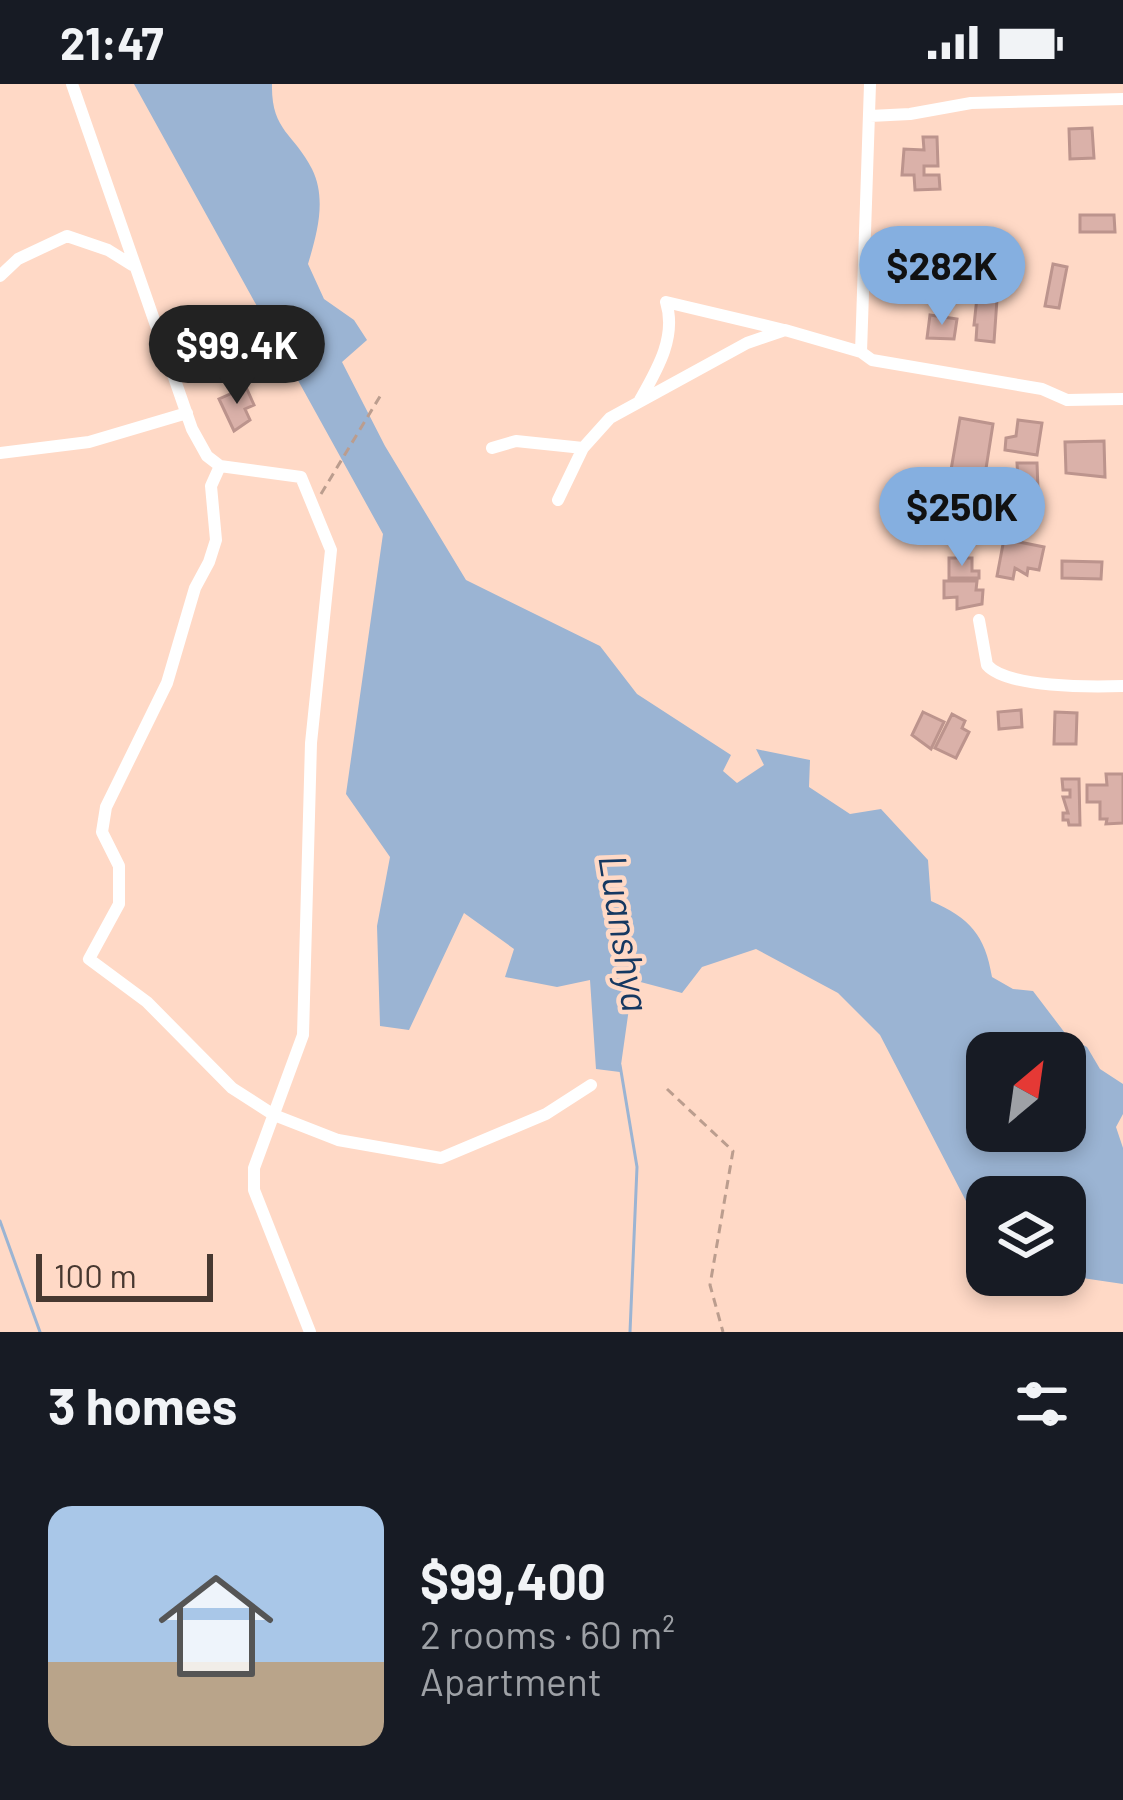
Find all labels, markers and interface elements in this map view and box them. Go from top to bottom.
text: 21:47 [60,15,164,69]
pin: $282K [858,226,1026,328]
text: $282K [886,241,998,288]
pin: $99.4K [139,305,335,407]
text: $99.4K [176,320,298,367]
pin: $250K [878,467,1046,569]
text: $250K [906,482,1018,529]
water label: Luanshya [590,851,662,1015]
north arrow [966,1032,1086,1152]
map controls [966,1032,1086,1296]
button: layers [966,1176,1086,1296]
scale bar [36,1248,213,1301]
text: 100 m [54,1255,137,1295]
icon: filters [1009,1371,1075,1437]
text: 3 homes [48,1374,237,1435]
text: $99,400 [420,1549,606,1610]
icon: home [144,1554,288,1698]
text: 2 rooms · 60 m² [420,1610,675,1657]
text: Apartment [420,1657,602,1704]

